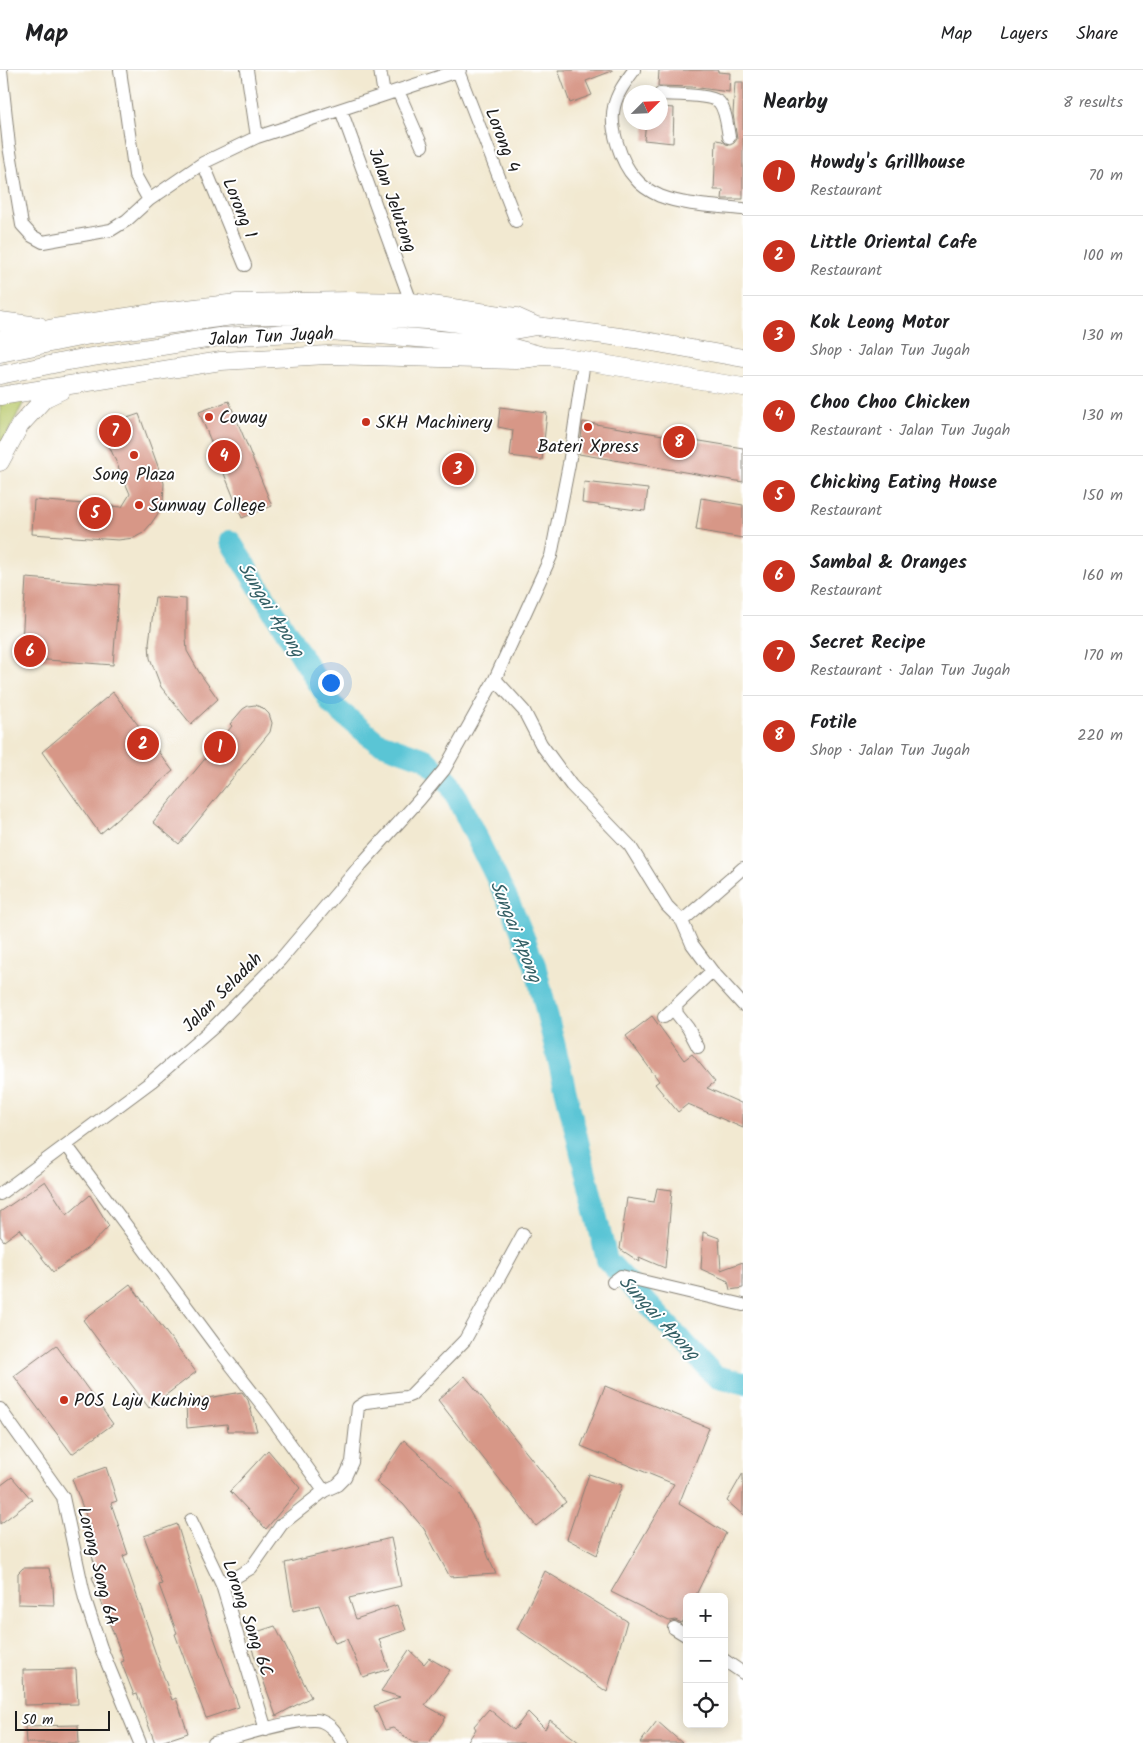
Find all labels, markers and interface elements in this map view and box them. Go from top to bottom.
text: Map [25,15,68,54]
text: Map [941,20,972,49]
text: Layers [1000,20,1048,49]
text: Share [1076,20,1118,49]
north arrow [623,85,668,130]
text: Nearby [763,86,828,119]
text: 8 results [1063,90,1123,115]
street label: Lorong 4 [476,104,527,177]
street label: Jalan Jelutong [359,144,424,257]
text: Howdy's Grillhouse [810,148,965,178]
text: 1 [777,163,781,188]
text: 70 m [1088,163,1123,188]
street label: Lorong 1 [213,174,264,243]
text: Restaurant [810,178,882,203]
text: Little Oriental Cafe [810,228,977,258]
text: 2 [774,243,784,268]
text: 100 m [1083,243,1123,268]
text: Restaurant [810,258,882,283]
text: Kok Leong Motor [810,308,949,338]
street label: Jalan Tun Jugah [208,320,334,355]
text: 3 [775,323,783,348]
text: 130 m [1082,323,1123,348]
text: Shop · Jalan Tun Jugah [810,338,970,363]
text: Choo Choo Chicken [810,388,970,418]
text: 4 [775,403,783,428]
text: 130 m [1082,403,1123,428]
place label: Coway [219,404,267,433]
place label: SKH Machinery [376,409,493,438]
marker: Coway [203,411,215,423]
pin: 7 [99,412,131,450]
marker: SKH Machinery [360,416,372,428]
text: Restaurant · Jalan Tun Jugah [810,418,1010,443]
marker: Bateri Xpress [582,421,594,433]
pin: 8 [663,423,695,461]
place label: Bateri Xpress [537,433,639,462]
pin: 4 [208,437,240,475]
marker: Song Plaza [128,449,140,461]
pin: 3 [442,450,474,488]
place label: Song Plaza [93,461,175,490]
text: Chicking Eating House [810,468,997,498]
text: 5 [775,483,783,508]
text: 150 m [1082,483,1123,508]
place label: Sunway College [149,492,266,521]
pin: 5 [79,494,111,532]
text: Restaurant [810,498,882,523]
marker: Sunway College [133,499,145,511]
text: Sambal & Oranges [810,548,967,578]
water label: Sungai Apong [229,556,312,665]
text: 6 [775,563,783,588]
text: 160 m [1082,563,1123,588]
text: Restaurant [810,578,882,603]
text: Secret Recipe [810,628,926,658]
pin: 6 [14,632,46,670]
text: 7 [775,643,783,668]
text: 170 m [1083,643,1123,668]
text: Restaurant · Jalan Tun Jugah [810,658,1010,683]
your location [318,670,344,696]
text: Fotile [810,708,857,738]
text: 8 [774,723,784,748]
text: 220 m [1077,723,1123,748]
pin: 2 [127,725,159,763]
pin: 1 [204,728,236,766]
text: Shop · Jalan Tun Jugah [810,738,970,763]
water label: Sungai Apong [481,876,550,988]
street label: Jalan Seladah [176,946,270,1040]
water label: Sungai Apong [611,1269,707,1369]
place label: POS Laju Kuching [74,1387,210,1416]
marker: POS Laju Kuching [58,1394,70,1406]
street label: Lorong Song 6A [68,1504,125,1629]
street label: Lorong Song 6C [213,1556,280,1681]
map controls [683,1593,728,1728]
button: + [683,1593,728,1638]
button: − [683,1638,728,1683]
button: locate [683,1683,728,1728]
scale bar [15,1708,110,1731]
text: 50 m [22,1709,53,1731]

